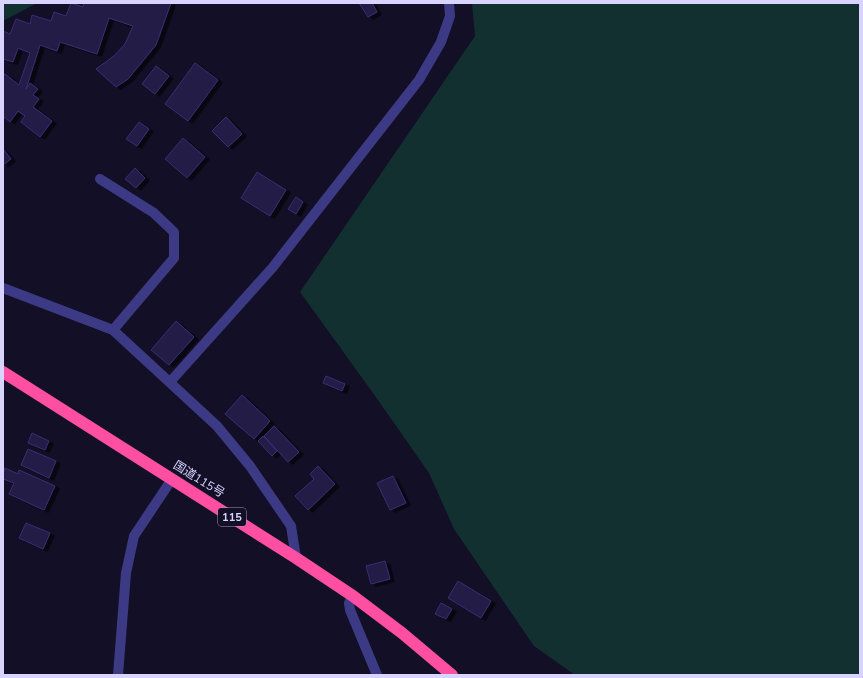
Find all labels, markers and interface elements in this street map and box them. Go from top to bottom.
street label: 国道115号 [170,457,228,501]
road number: 115 [218,508,246,526]

